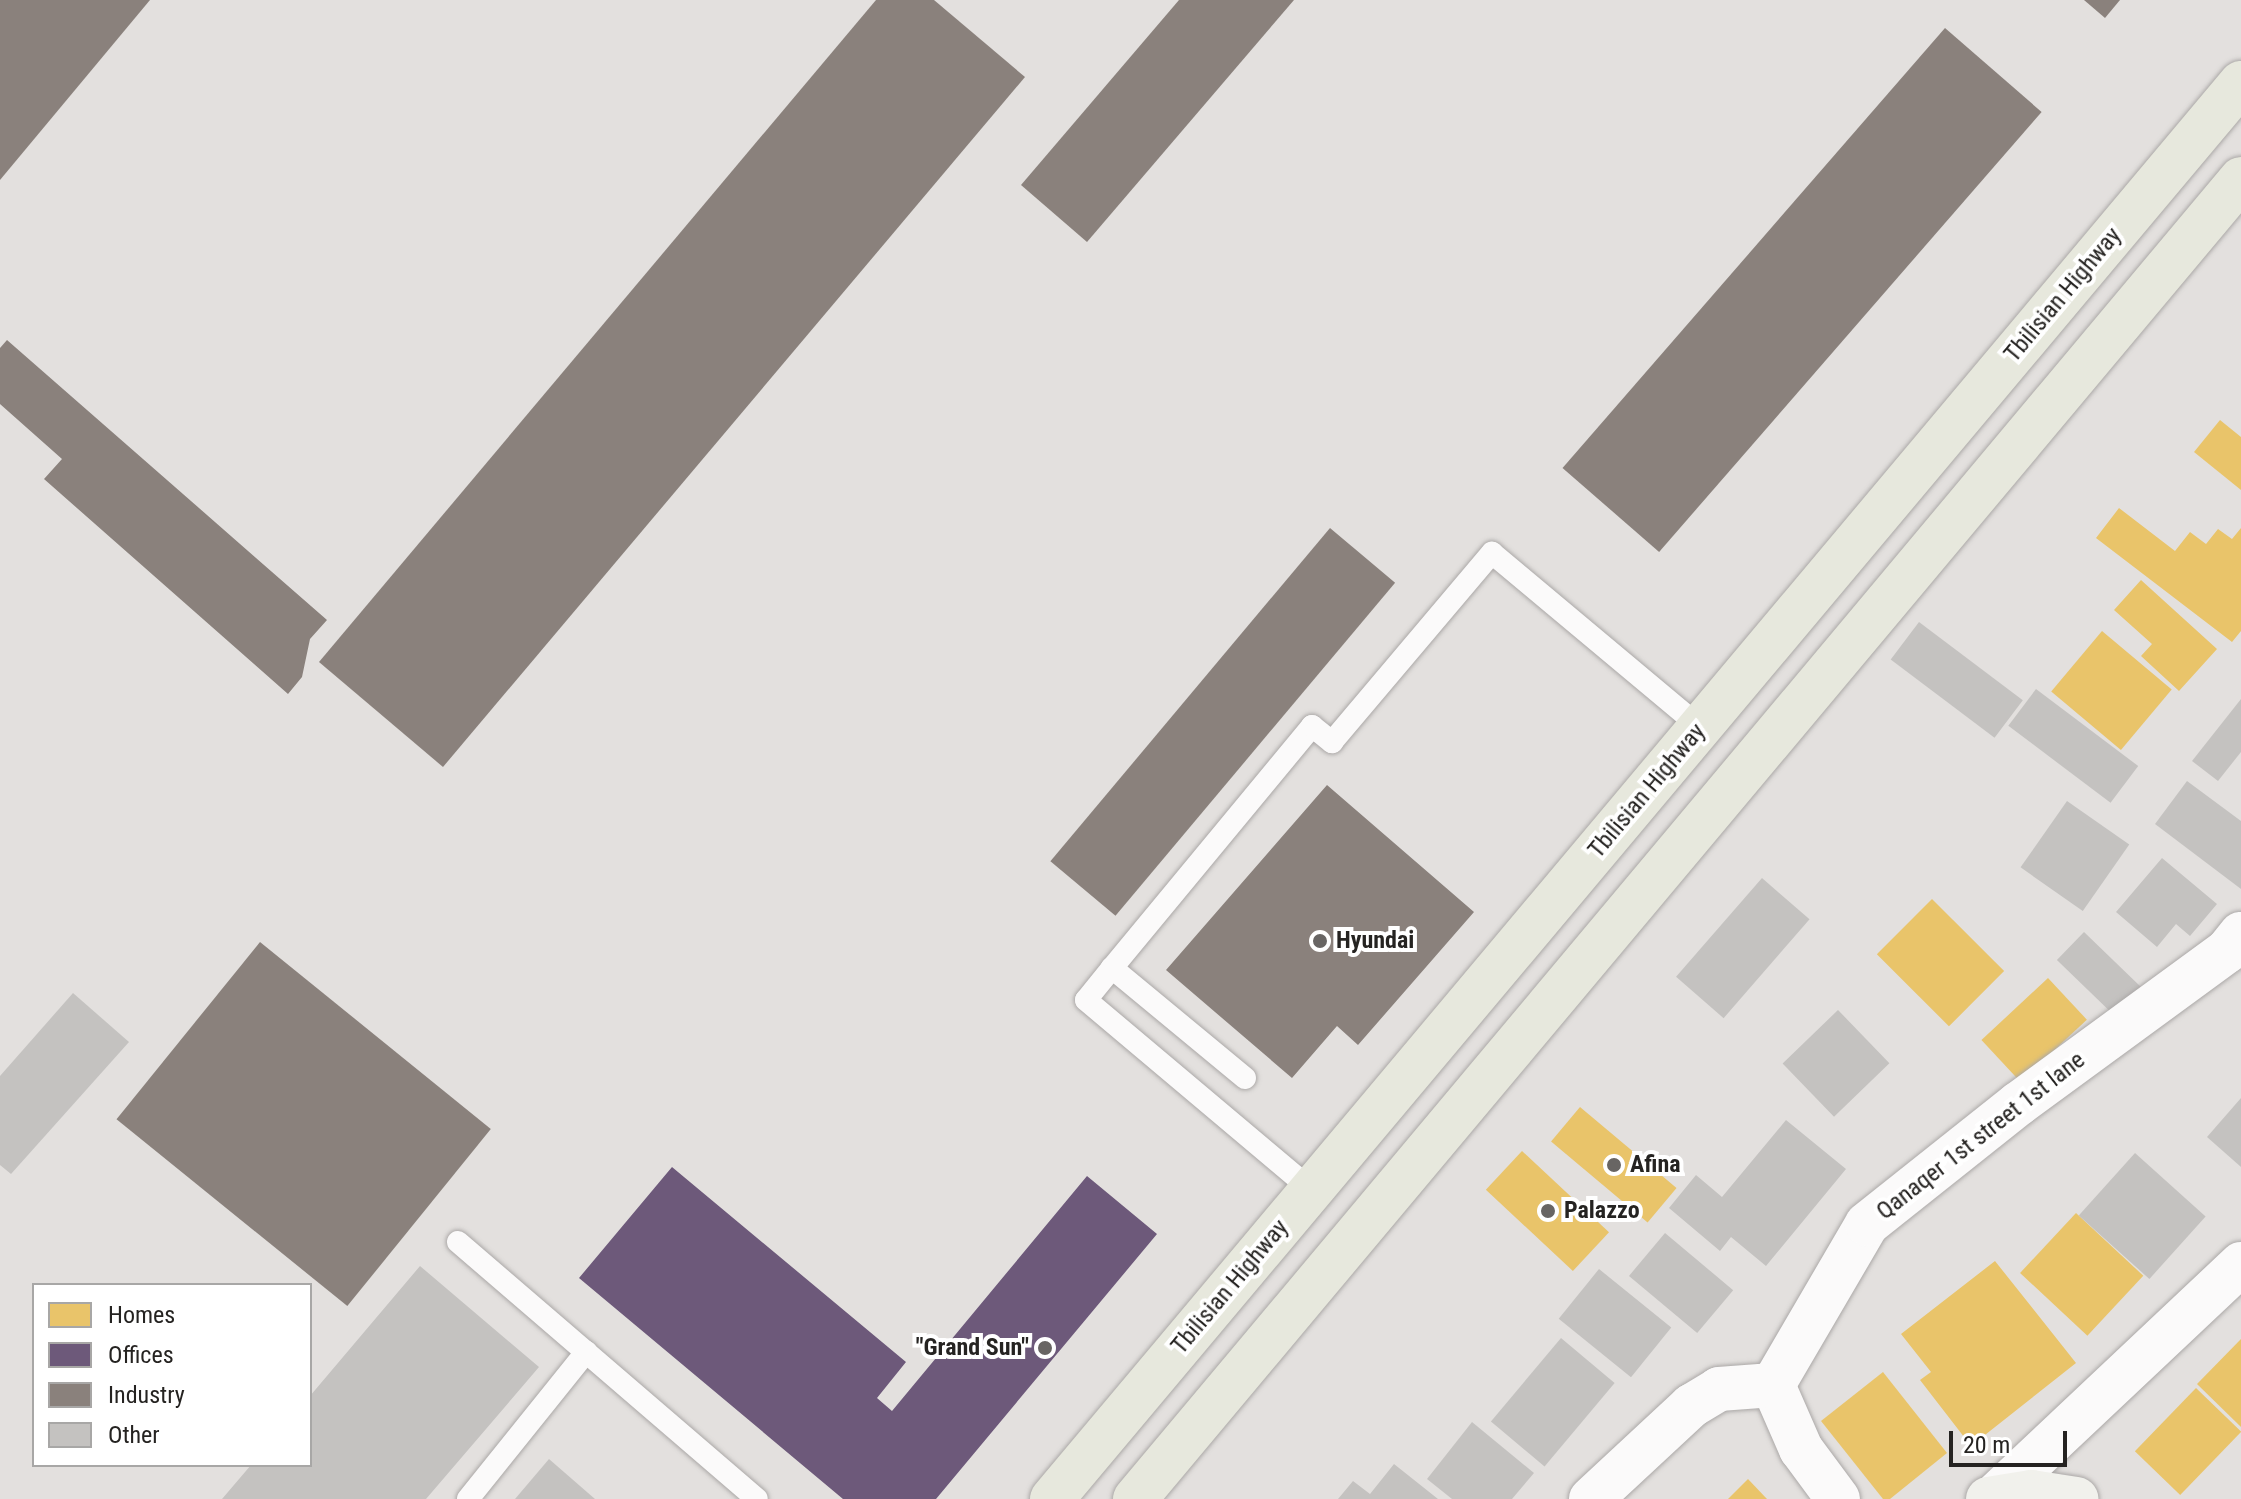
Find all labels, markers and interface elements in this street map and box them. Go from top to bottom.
street label: Tbilisian Highway [1998,222,2128,368]
street label: Tbilisian Highway [1582,718,1712,864]
place label: Hyundai [1336,927,1414,955]
marker: Hyundai [1311,932,1329,950]
street label: Qanaqer 1st street 1st lane [1871,1046,2091,1226]
place label: Afina [1630,1151,1681,1179]
marker: Afina [1605,1156,1623,1174]
place label: Palazzo [1564,1197,1640,1225]
marker: Palazzo [1539,1202,1557,1220]
street label: Tbilisian Highway [1165,1214,1295,1360]
legend [32,1283,312,1467]
text: Homes [108,1301,175,1329]
place label: "Grand Sun" [916,1334,1029,1362]
marker: "Grand Sun" [1036,1339,1054,1357]
text: Offices [108,1341,174,1369]
text: Industry [108,1381,185,1409]
scale bar [1953,1415,2071,1465]
text: Other [108,1421,160,1449]
text: 20 m [1963,1431,2010,1459]

